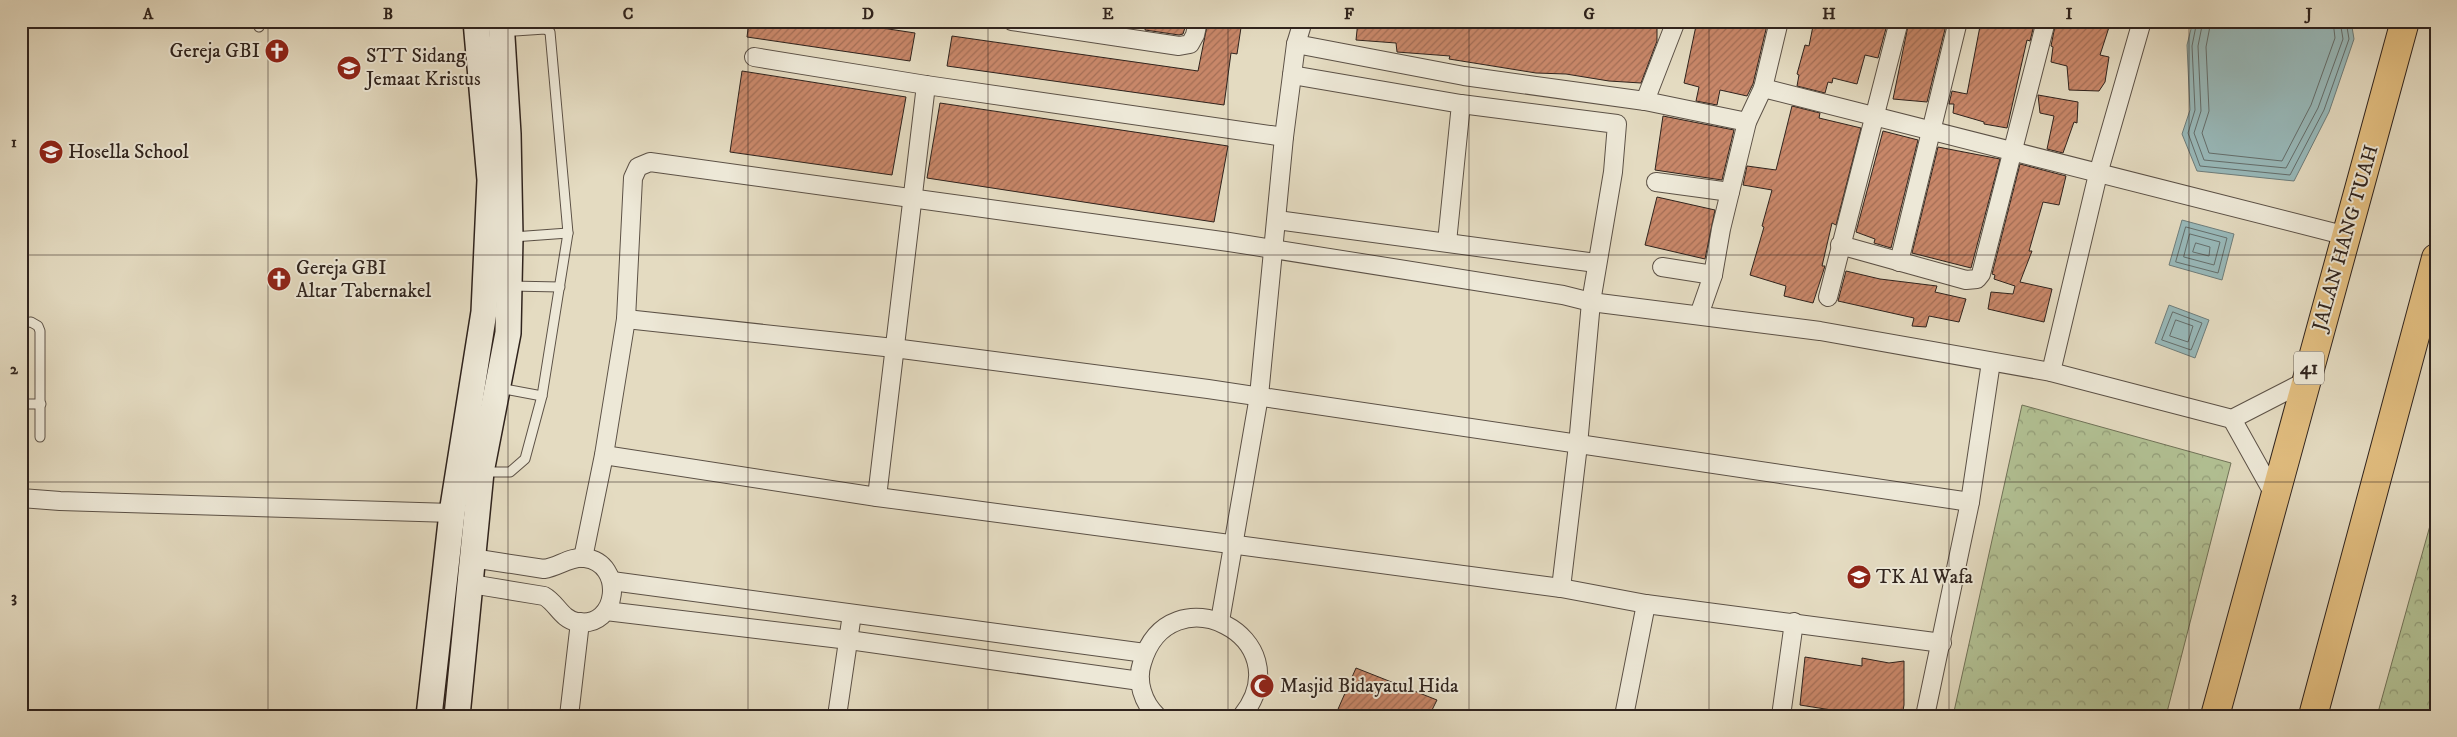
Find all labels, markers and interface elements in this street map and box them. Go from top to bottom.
text: A [142,4,154,24]
text: B [383,4,393,24]
text: C [623,4,633,24]
text: D [862,4,874,24]
text: E [1102,4,1114,24]
text: F [1344,4,1354,24]
text: G [1583,4,1595,24]
text: H [1822,4,1836,24]
text: I [2066,4,2073,24]
text: J [2304,4,2313,24]
church icon: Gereja GBI [264,38,290,64]
place label: Gereja GBI [170,39,260,64]
place label: STT Sidang Jemaat Kristus [364,44,481,92]
school or university icon: STT Sidang Jemaat Kristus [336,55,362,81]
text: 1 [11,132,17,152]
school or university icon: Hosella School [38,139,64,165]
place label: Hosella School [68,140,189,165]
street label: JALAN HANG TUAH [2307,142,2385,336]
place label: Gereja GBI Altar Tabernakel [296,256,431,304]
church icon: Gereja GBI Altar Tabernakel [266,266,292,292]
road number: 41 [2294,352,2324,384]
text: 2 [10,359,19,379]
school or university icon: TK Al Wafa [1846,564,1872,590]
place label: TK Al Wafa [1876,565,1974,590]
text: 3 [11,587,17,607]
mosque icon: Masjid Bidayatul Hida [1249,673,1275,699]
place label: Masjid Bidayatul Hida [1280,674,1459,699]

